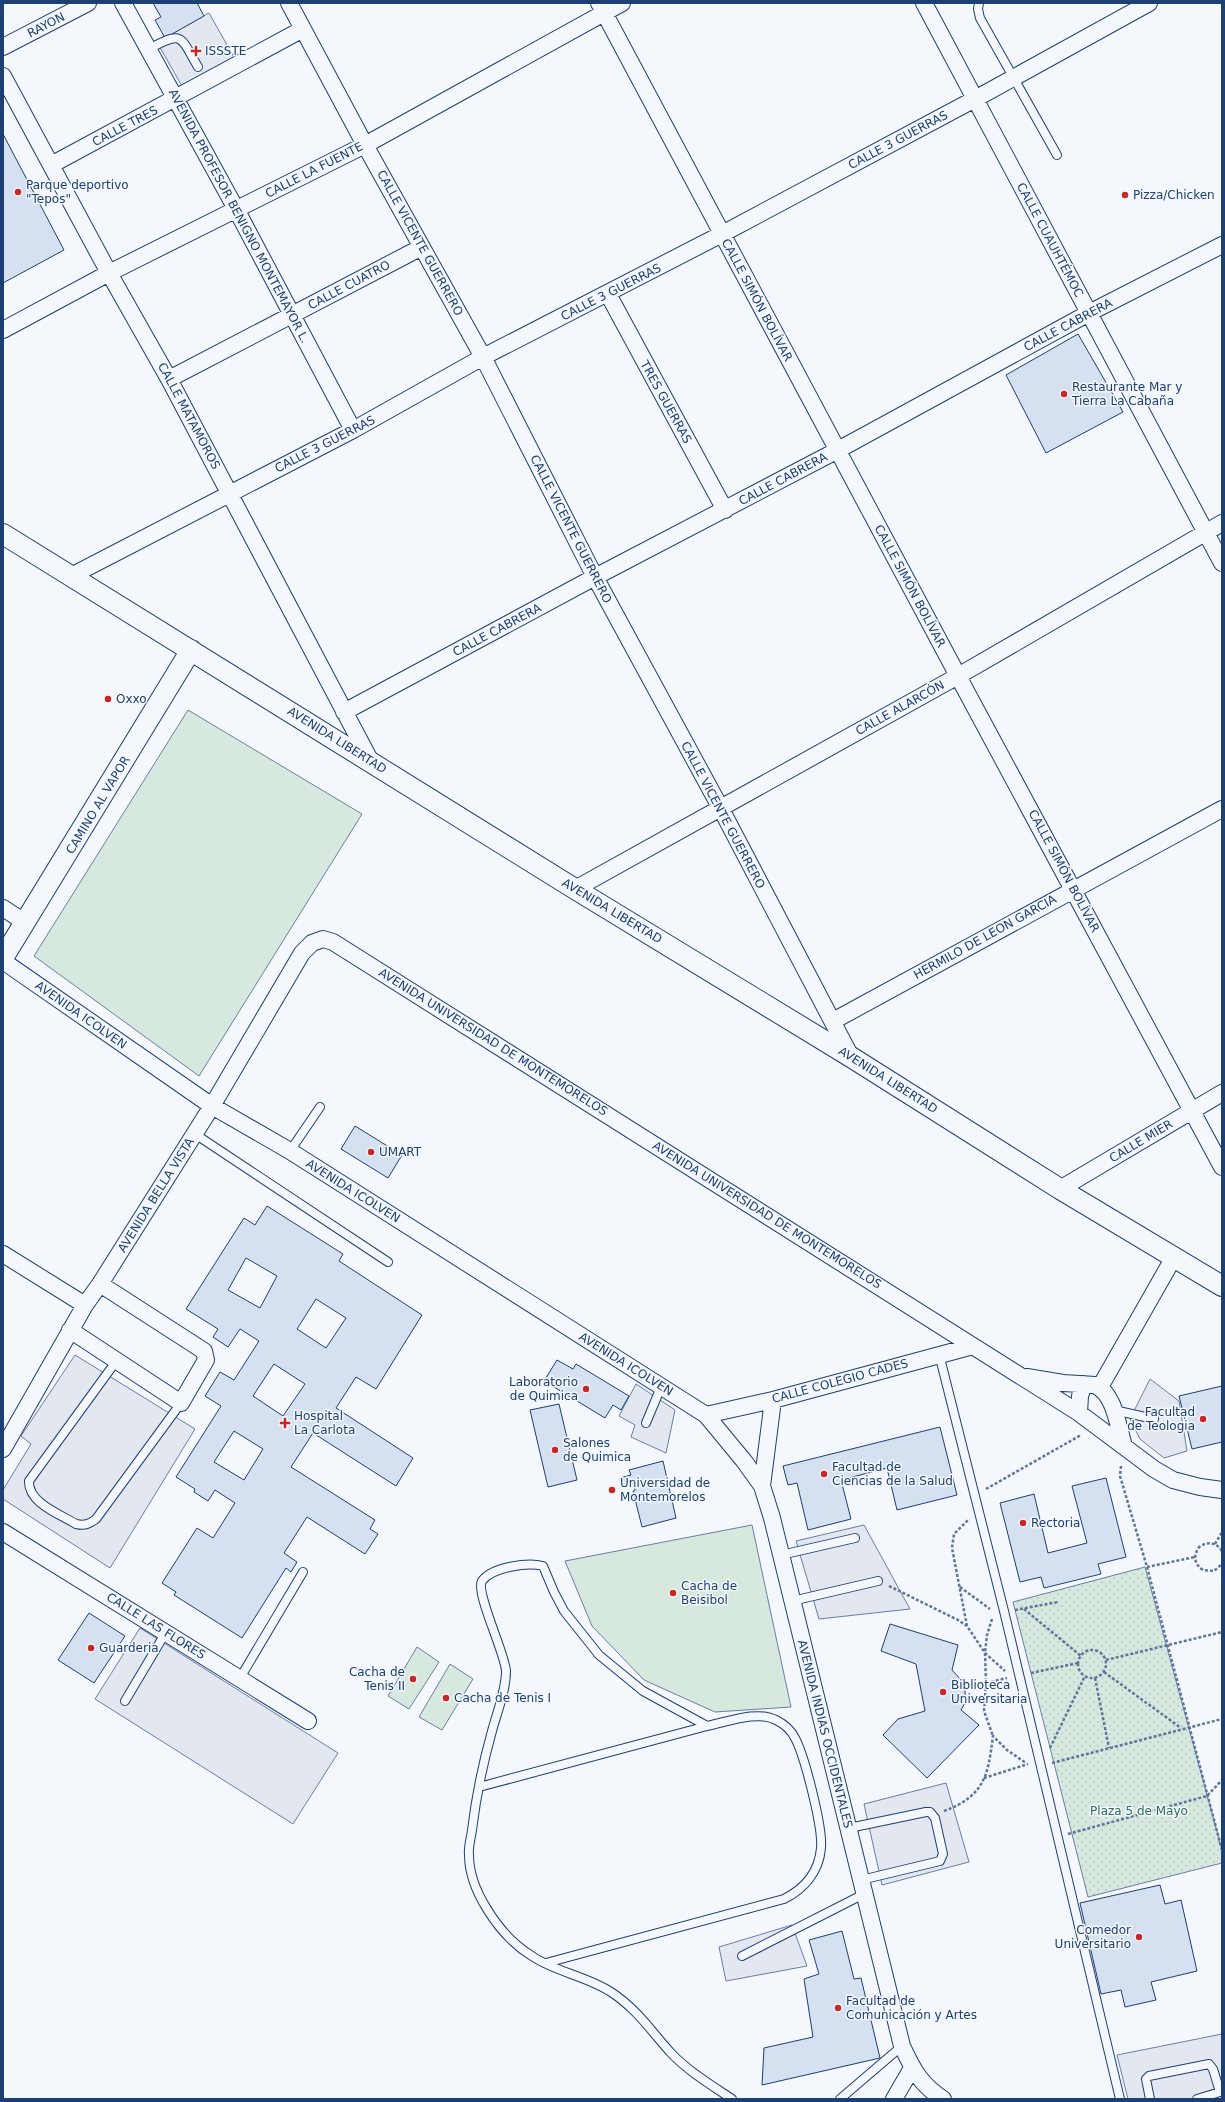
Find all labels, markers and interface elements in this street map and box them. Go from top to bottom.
street label: RAYON [25,10,67,40]
place label: ISSSTE [205,44,246,58]
marker: ISSSTE [190,45,202,57]
street label: AVENIDA PROFESOR BENIGNO MONTEMAYOR L. [166,87,312,345]
street label: CALLE TRES [90,103,160,149]
street label: CALLE 3 GUERRAS [846,108,950,172]
street label: CALLE LA FUENTE [263,139,365,201]
street label: CALLE VICENTE GUERRERO [374,168,466,318]
place label: Parque deportivo "Tepos" [26,178,129,206]
street label: CALLE CUAUHTÉMOC [1014,180,1087,300]
marker: Parque deportivo "Tepos" [13,187,23,197]
place label: Pizza/Chicken [1133,188,1215,202]
marker: Pizza/Chicken [1120,190,1130,200]
street label: CALLE SIMÓN BOLÍVAR [719,236,796,364]
street label: CALLE CUATRO [306,257,392,313]
street label: CALLE 3 GUERRAS [559,261,663,323]
street label: CALLE CABRERA [1021,295,1115,354]
street label: TRES GUERRAS [637,357,695,446]
street label: CALLE MATAMOROS [155,360,223,472]
place label: Restaurante Mar y Tierra La Cabaña [1071,380,1182,408]
marker: Restaurante Mar y Tierra La Cabaña [1059,389,1069,399]
street label: CALLE 3 GUERRAS [273,413,377,475]
street label: CALLE CABRERA [736,449,830,508]
street label: CALLE VICENTE GUERRERO [527,453,615,605]
street label: CALLE SIMÓN BOLÍVAR [872,522,949,650]
street label: CALLE CABRERA [450,600,544,659]
street label: CALLE ALARCÓN [853,677,947,738]
place label: Oxxo [116,692,147,706]
marker: Oxxo [103,694,113,704]
street label: AVENIDA LIBERTAD [285,704,389,776]
street label: CALLE VICENTE GUERRERO [678,739,768,891]
street label: CAMINO AL VAPOR [63,753,133,857]
street label: CALLE SIMÓN BOLÍVAR [1026,807,1103,935]
street label: AVENIDA LIBERTAD [559,876,665,946]
street label: HERMILO DE LEON GARCIA [911,892,1059,982]
street label: AVENIDA UNIVERSIDAD DE MONTEMORELOS [376,965,610,1119]
street label: AVENIDA ICOLVEN [33,978,129,1052]
street label: AVENIDA LIBERTAD [836,1044,940,1116]
street label: CALLE MIER [1107,1117,1175,1165]
street label: AVENIDA BELLA VISTA [115,1135,197,1255]
street label: AVENIDA UNIVERSIDAD DE MONTEMORELOS [650,1138,884,1292]
place label: UMART [379,1145,422,1159]
marker: UMART [366,1147,376,1157]
street label: AVENIDA ICOLVEN [303,1156,403,1226]
street label: AVENIDA ICOLVEN [576,1329,676,1399]
street label: CALLE COLEGIO CADES [770,1356,910,1406]
place label: Laboratorio de Quimica [509,1375,578,1403]
marker: Laboratorio de Quimica [581,1384,591,1394]
place label: Facultad de Teologia [1127,1405,1195,1433]
place label: Hospital La Carlota [294,1409,355,1437]
marker: Facultad de Teologia [1198,1414,1208,1424]
marker: Hospital La Carlota [279,1417,291,1429]
place label: Salones de Quimica [563,1436,631,1464]
marker: Salones de Quimica [550,1445,560,1455]
place label: Facultad de Ciencias de la Salud [832,1460,953,1488]
marker: Facultad de Ciencias de la Salud [819,1469,829,1479]
place label: Universidad de Montemorelos [620,1476,710,1504]
marker: Universidad de Montemorelos [607,1485,617,1495]
place label: Rectoria [1031,1516,1080,1530]
marker: Rectoria [1018,1518,1028,1528]
place label: Cacha de Beisibol [681,1579,737,1607]
marker: Cacha de Beisibol [668,1588,678,1598]
street label: CALLE LAS FLORES [104,1590,208,1662]
street label: AVENIDA INDIAS OCCIDENTALES [795,1638,855,1830]
place label: Guarderia [99,1641,159,1655]
marker: Guarderia [86,1643,96,1653]
place label: Cacha de Tenis II [349,1665,405,1693]
marker: Cacha de Tenis II [408,1674,418,1684]
place label: Biblioteca Universitaria [951,1678,1027,1706]
marker: Biblioteca Universitaria [938,1687,948,1697]
place label: Cacha de Tenis I [454,1691,551,1705]
marker: Cacha de Tenis I [441,1693,451,1703]
park label: Plaza 5 de Mayo [1090,1804,1188,1818]
place label: Comedor Universitario [1055,1923,1131,1951]
marker: Comedor Universitario [1134,1932,1144,1942]
place label: Facultad de Comunicación y Artes [846,1994,977,2022]
marker: Facultad de Comunicación y Artes [833,2003,843,2013]

